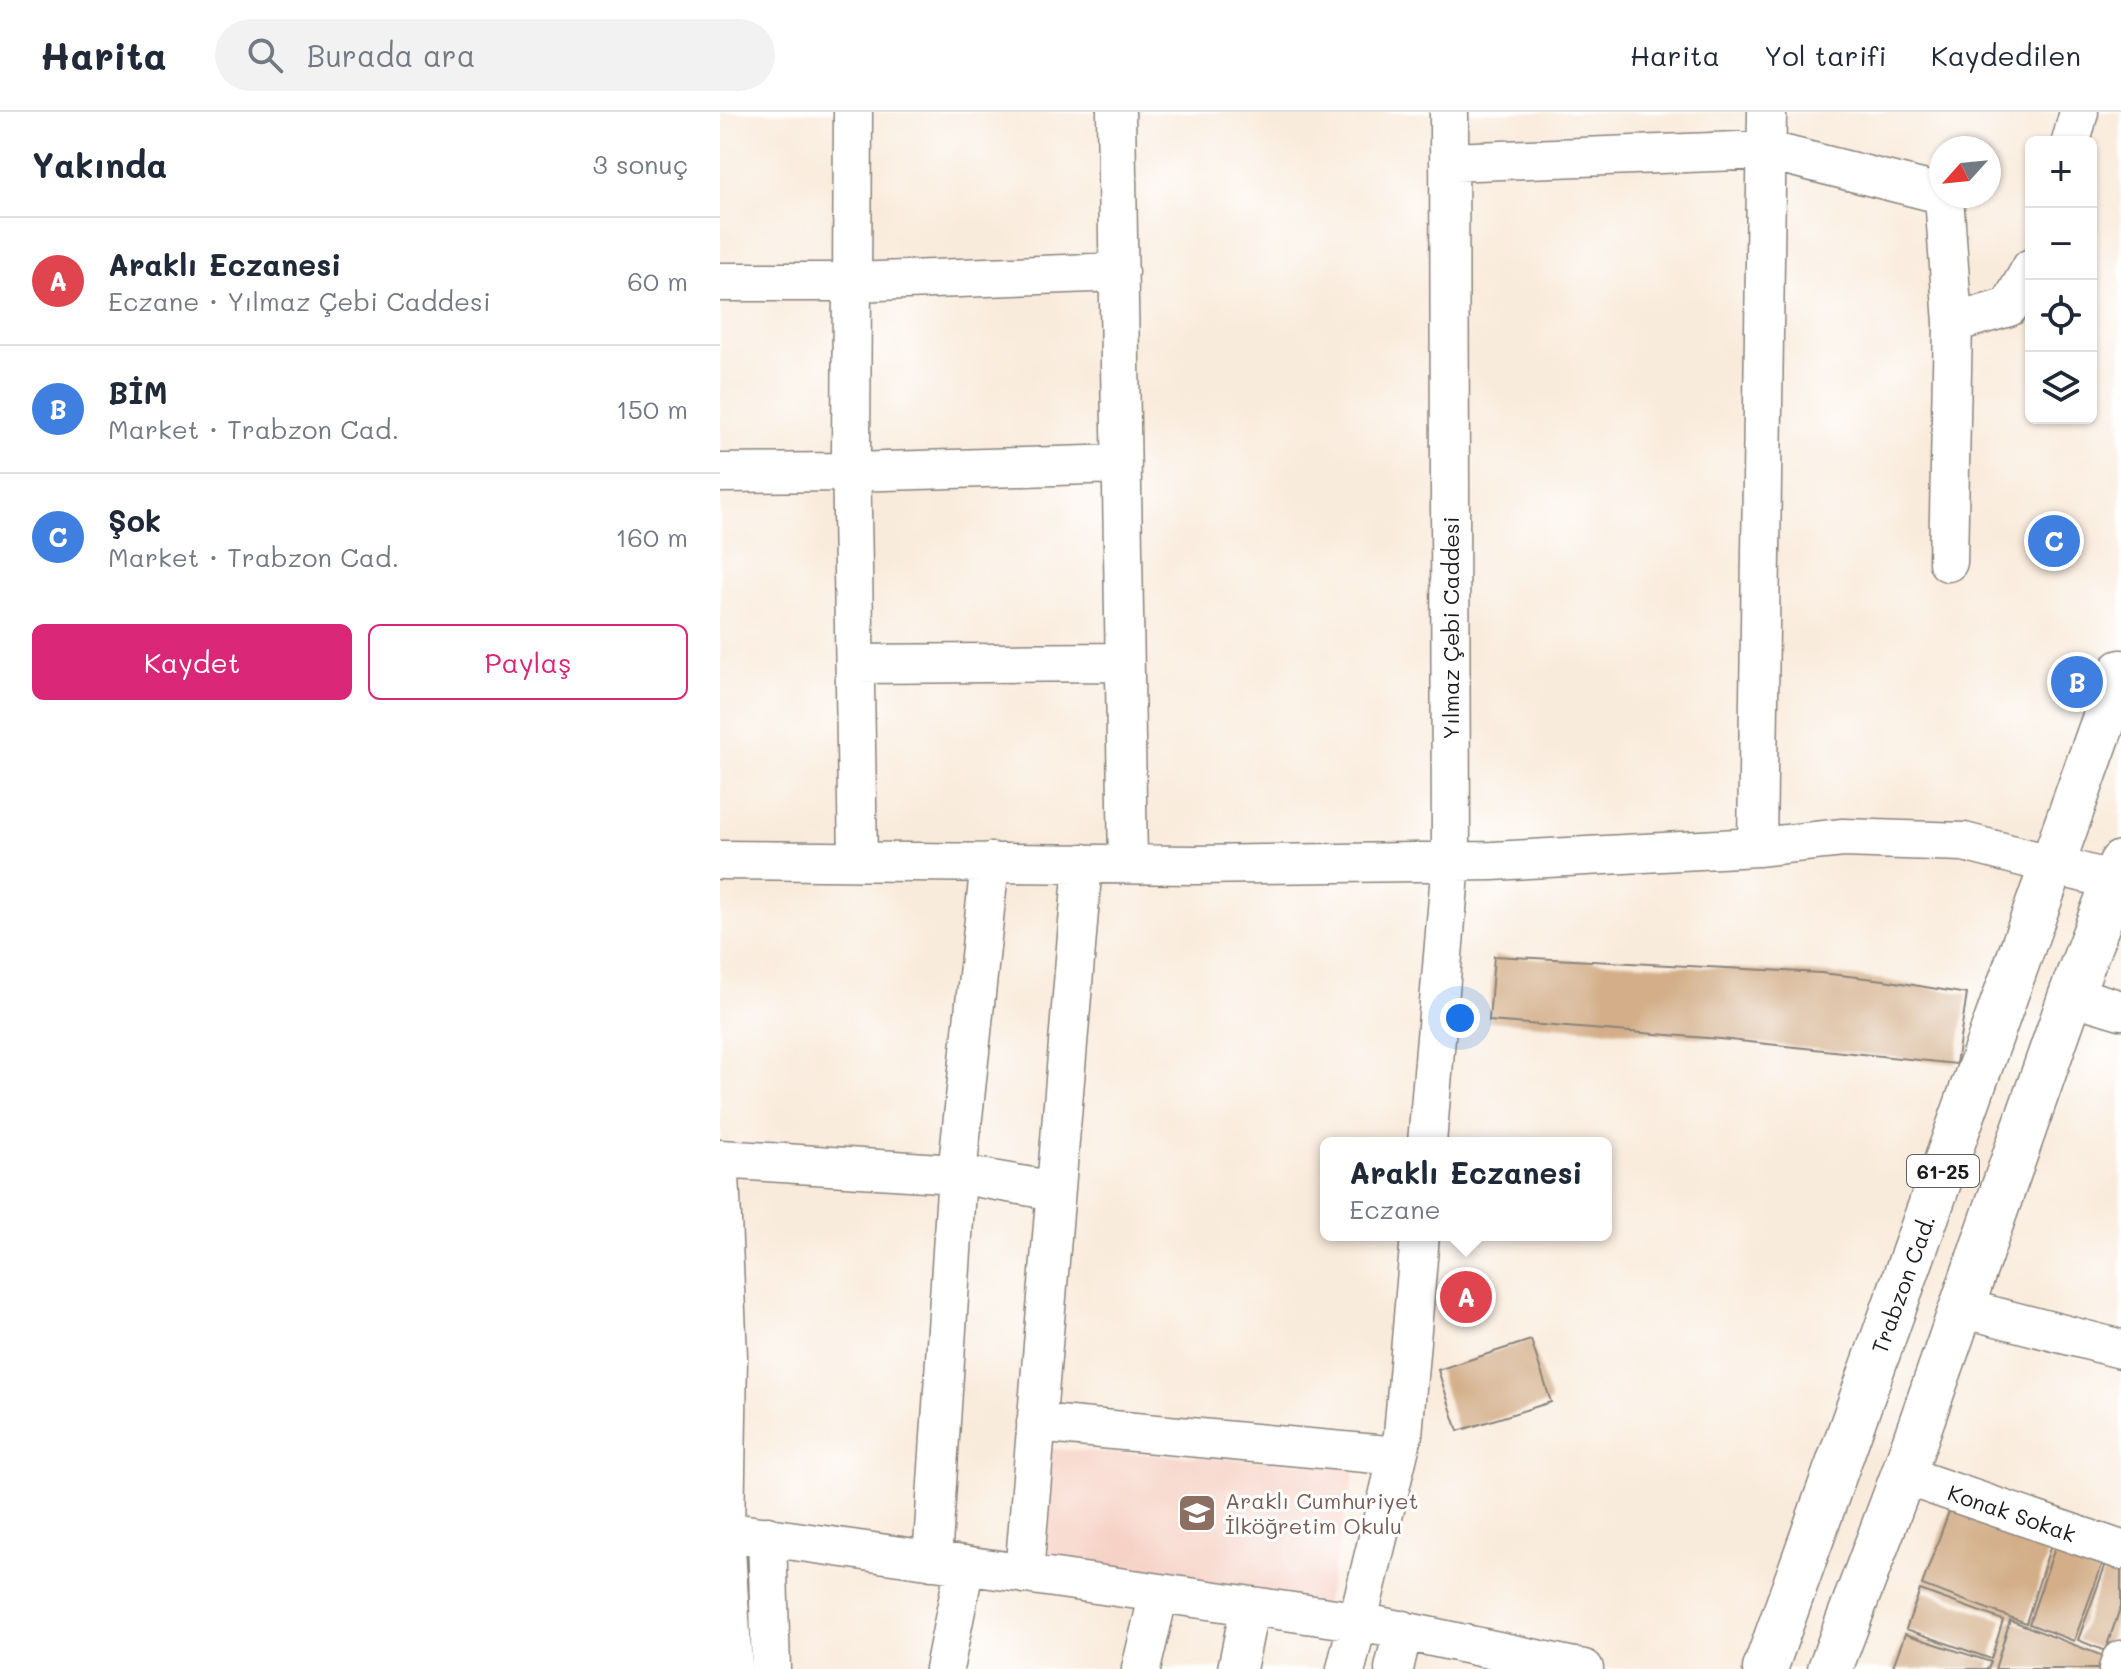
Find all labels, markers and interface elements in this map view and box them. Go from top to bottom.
search box [215,19,775,91]
text: Harita [40,30,167,80]
icon: search [243,33,287,77]
text: Burada ara [307,35,475,75]
text: Harita [1630,37,1720,73]
text: Yol tarifi [1764,37,1887,73]
text: Kaydedilen [1931,37,2081,73]
north arrow [1929,136,2001,208]
map controls [2025,136,2097,424]
button: + [2025,136,2097,208]
text: Yakında [32,142,167,187]
text: 3 sonuç [592,147,688,181]
button: − [2025,208,2097,280]
text: Araklı Eczanesi [108,244,341,284]
text: A [49,264,67,298]
text: 60 m [627,264,688,298]
button: locate [2025,280,2097,352]
text: Eczane · Yılmaz Çebi Caddesi [108,284,491,318]
button: layers [2025,352,2097,424]
text: BİM [108,372,168,412]
text: B [49,392,67,426]
text: 150 m [616,392,688,426]
text: Market · Trabzon Cad. [108,412,399,446]
text: Şok [108,500,161,540]
pin: C [2028,511,2080,571]
street label: Yılmaz Çebi Caddesi [1436,517,1465,739]
text: C [48,520,68,554]
text: 160 m [616,520,688,554]
text: Market · Trabzon Cad. [108,540,399,574]
button: Kaydet [32,624,352,700]
button: Paylaş [368,624,688,700]
pin: B [2051,652,2103,712]
your location [1440,998,1480,1038]
popup [1320,1137,1612,1241]
text: Araklı Eczanesi [1349,1152,1583,1192]
road number: 61-25 [1907,1155,1979,1187]
text: Eczane [1349,1192,1441,1226]
street label: Trabzon Cad. [1865,1211,1941,1357]
pin: A [1440,1267,1492,1327]
street label: Konak Sokak [1944,1478,2080,1548]
place label: Araklı Cumhuriyet İlköğretim Okulu [1225,1486,1418,1540]
school or university icon: Araklı Cumhuriyet İlköğretim Okulu [1176,1492,1218,1534]

